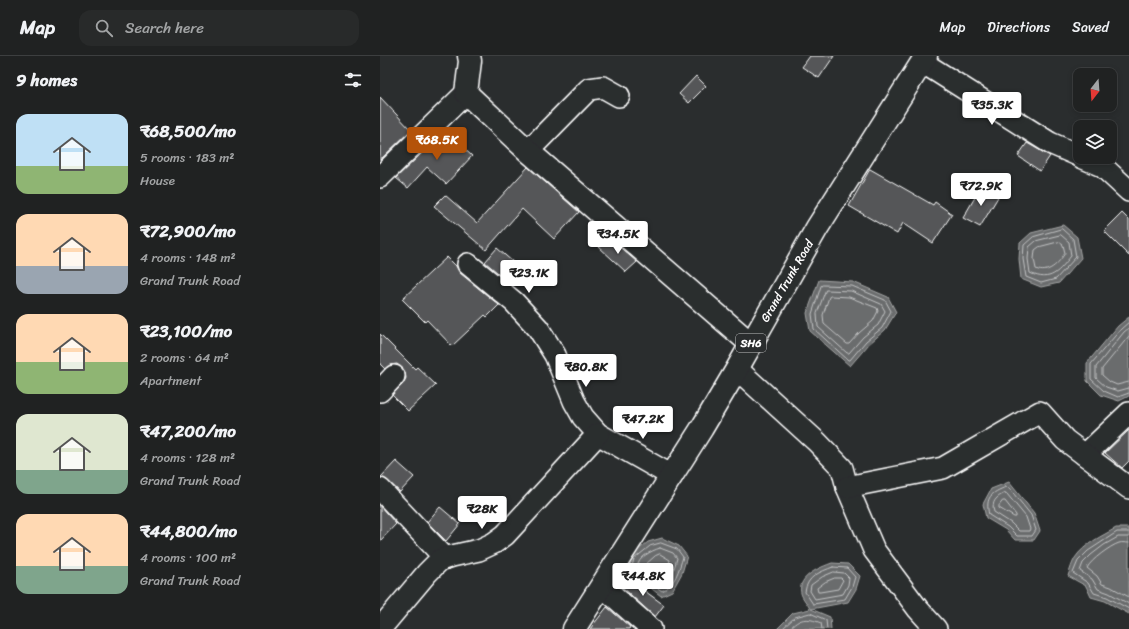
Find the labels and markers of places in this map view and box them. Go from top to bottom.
pin: ₹35.3K [959,92,1025,126]
pin: ₹68.5K [404,127,470,161]
pin: ₹72.9K [948,173,1014,207]
pin: ₹34.5K [585,221,651,255]
pin: ₹23.1K [496,260,562,294]
pin: ₹80.8K [553,354,619,388]
pin: ₹47.2K [610,406,676,440]
pin: ₹28K [458,496,506,530]
pin: ₹44.8K [610,563,676,597]

